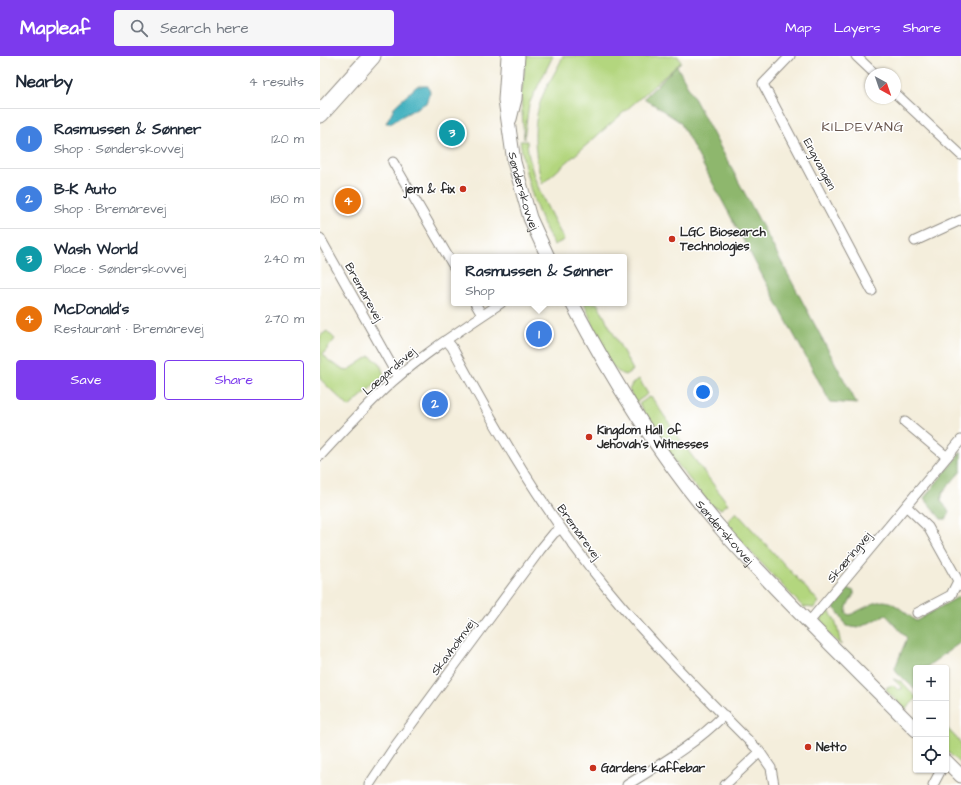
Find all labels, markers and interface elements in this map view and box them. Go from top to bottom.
search box [114,10,394,46]
text: Mapleaf [20,15,90,42]
icon: search [128,17,150,39]
text: Search here [160,18,249,39]
text: Map [785,18,812,38]
text: Layers [834,18,881,38]
text: Share [903,18,941,38]
north arrow [865,68,901,104]
text: Nearby [16,70,73,94]
text: 4 results [249,73,304,91]
district label: KILDEVANG [822,117,904,137]
pin: 3 [439,118,465,148]
text: Rasmussen & Sønner [54,119,201,140]
text: 1 [28,130,30,148]
text: 120 m [271,130,304,148]
street label: Engvangen [798,135,840,194]
text: Shop · Sønderskovvej [54,140,183,158]
street label: Sønderskovvej [504,151,543,234]
text: B-K Auto [54,179,116,200]
place label: jem & fix [403,181,455,199]
marker: jem & fix [458,184,468,194]
pin: 4 [335,186,361,216]
text: 2 [25,190,33,208]
text: 180 m [270,190,304,208]
text: Shop · Bremårevej [54,200,166,218]
place label: LGC Biosearch Technologies [679,224,767,257]
marker: LGC Biosearch Technologies [667,234,677,244]
text: Wash World [54,239,138,260]
text: 3 [26,250,32,268]
text: 240 m [264,250,304,268]
popup [451,254,627,306]
text: Place · Sønderskovvej [54,260,186,278]
street label: Bremårevej [340,260,387,326]
text: Rasmussen & Sønner [465,261,613,282]
text: Shop [465,282,495,300]
text: McDonald's [54,299,129,320]
text: 4 [25,310,33,328]
text: 270 m [265,310,304,328]
pin: 1 [526,319,552,349]
text: Restaurant · Bremårevej [54,320,204,338]
street label: Lægårdsvej [359,343,421,400]
button: Save [16,360,156,400]
button: Share [164,360,304,400]
your location [693,382,713,402]
pin: 2 [422,389,448,419]
place label: Kingdom Hall of Jehovah's Witnesses [596,422,709,453]
marker: Kingdom Hall of Jehovah's Witnesses [584,432,594,442]
street label: Sønderskovvej [691,496,758,569]
street label: Bremårevej [553,501,605,564]
street label: Skæringvej [823,528,877,587]
street label: Skavholmvej [427,615,480,679]
map controls [913,665,949,773]
button: + [913,665,949,701]
button: − [913,701,949,737]
button: locate [913,737,949,773]
place label: Netto [816,739,847,756]
marker: Netto [803,742,813,752]
place label: Gårdens kaffebar [601,760,706,777]
marker: Gårdens kaffebar [588,763,598,773]

